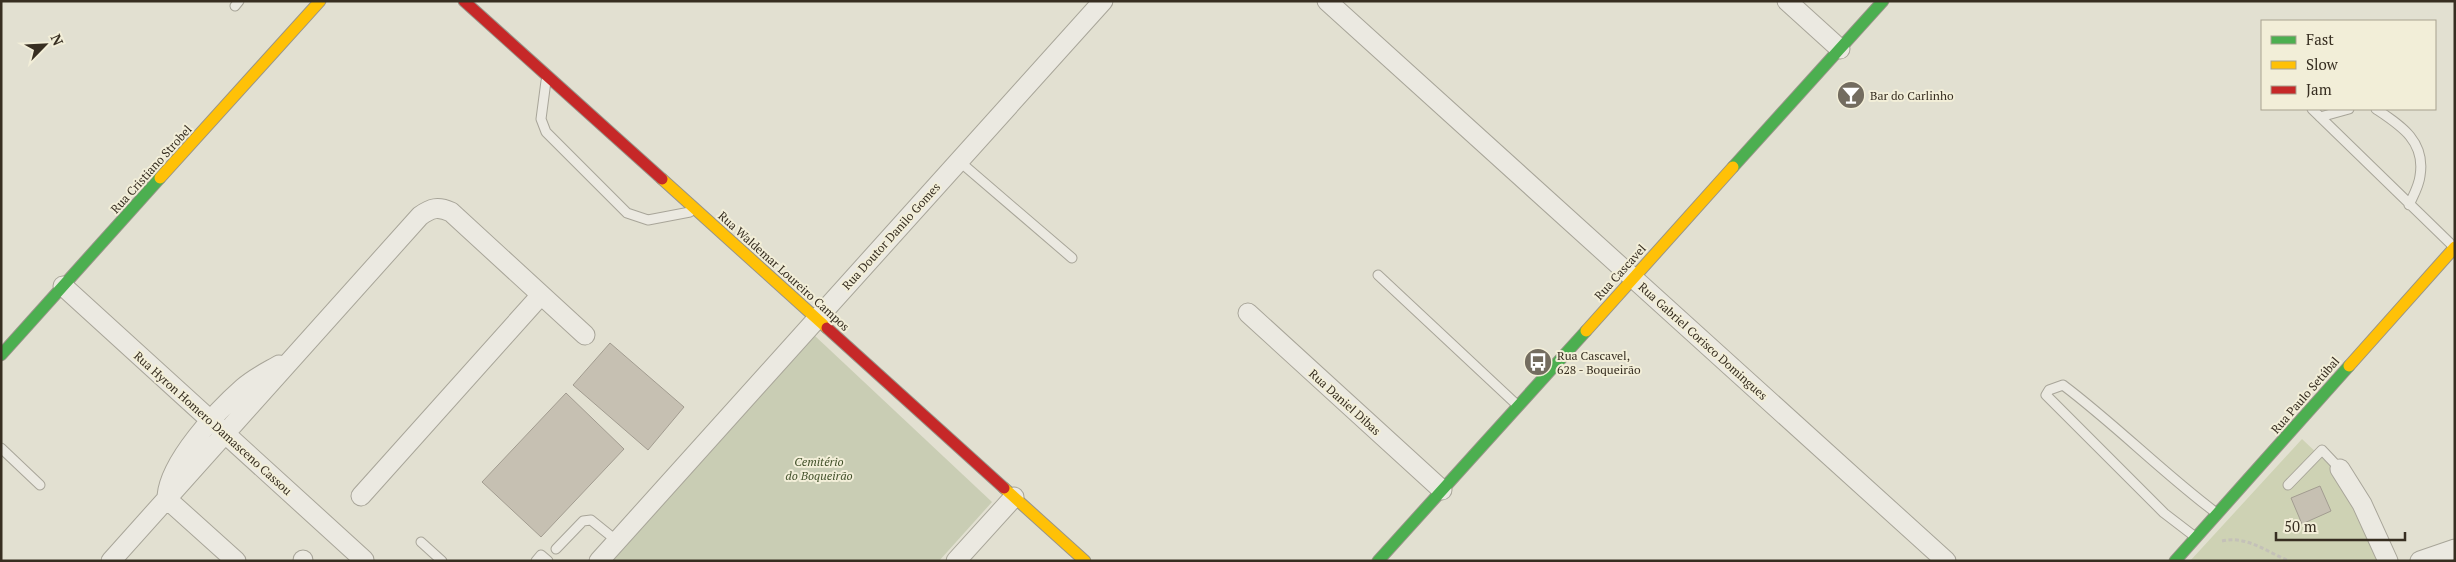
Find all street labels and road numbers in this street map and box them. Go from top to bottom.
street label: Rua Cristiano Strobel [107,121,195,216]
street label: Rua Doutor Danilo Gomes [839,179,943,293]
street label: Rua Waldemar Loureiro Campos [715,208,853,334]
street label: Rua Cascavel [1591,241,1649,303]
street label: Rua Gabriel Corisco Domingues [1635,279,1771,403]
street label: Rua Hyron Homero Damasceno Cassou [131,348,295,498]
street label: Rua Paulo Setúbal [2268,353,2343,436]
street label: Rua Daniel Dibas [1306,366,1384,438]

